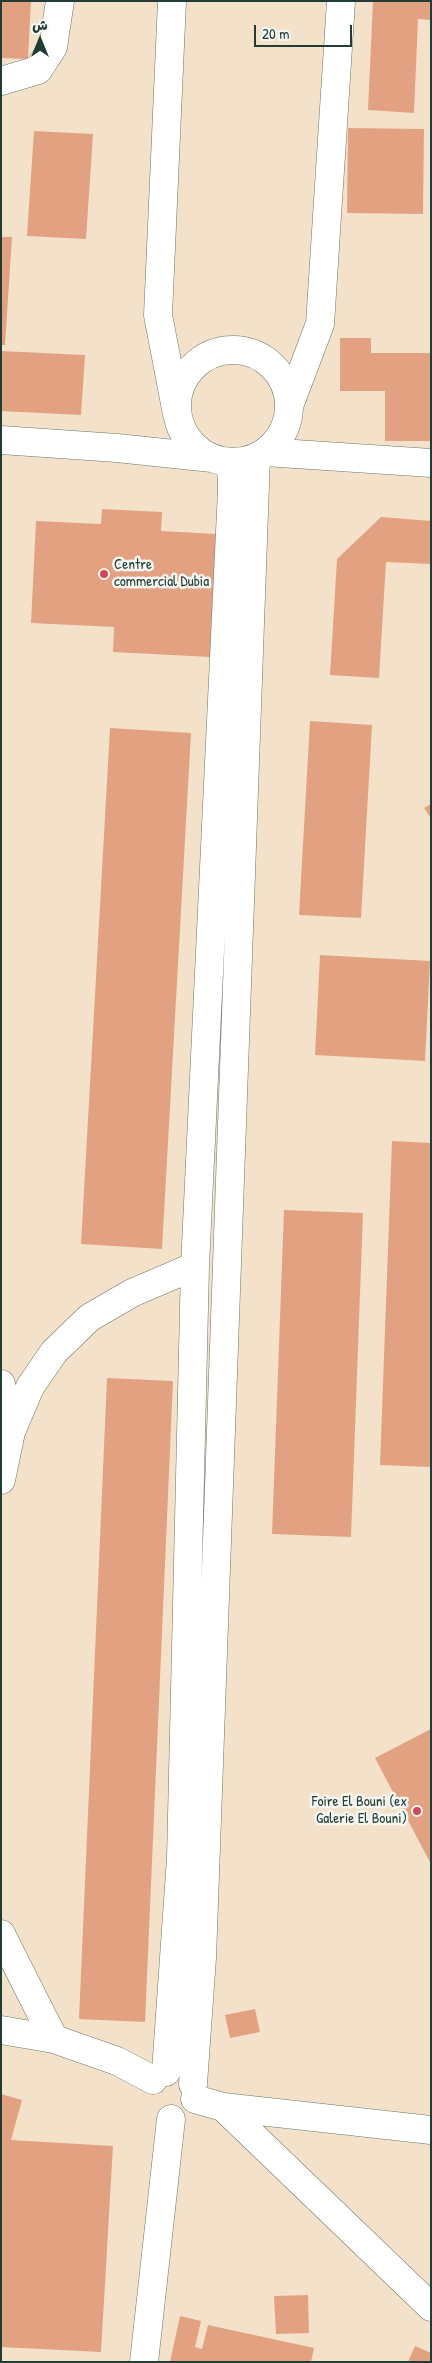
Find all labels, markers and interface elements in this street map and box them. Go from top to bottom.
north arrow [15,15,65,65]
text: ش [32,15,48,34]
scale bar [257,15,354,47]
text: 20 m [262,23,289,44]
place label: Centre commercial Dubia [114,556,209,591]
marker: Centre commercial Dubia [98,568,110,580]
place label: Foire El Bouni (ex Galerie El Bouni) [312,1793,407,1828]
marker: Foire El Bouni (ex Galerie El Bouni) [411,1805,423,1817]

